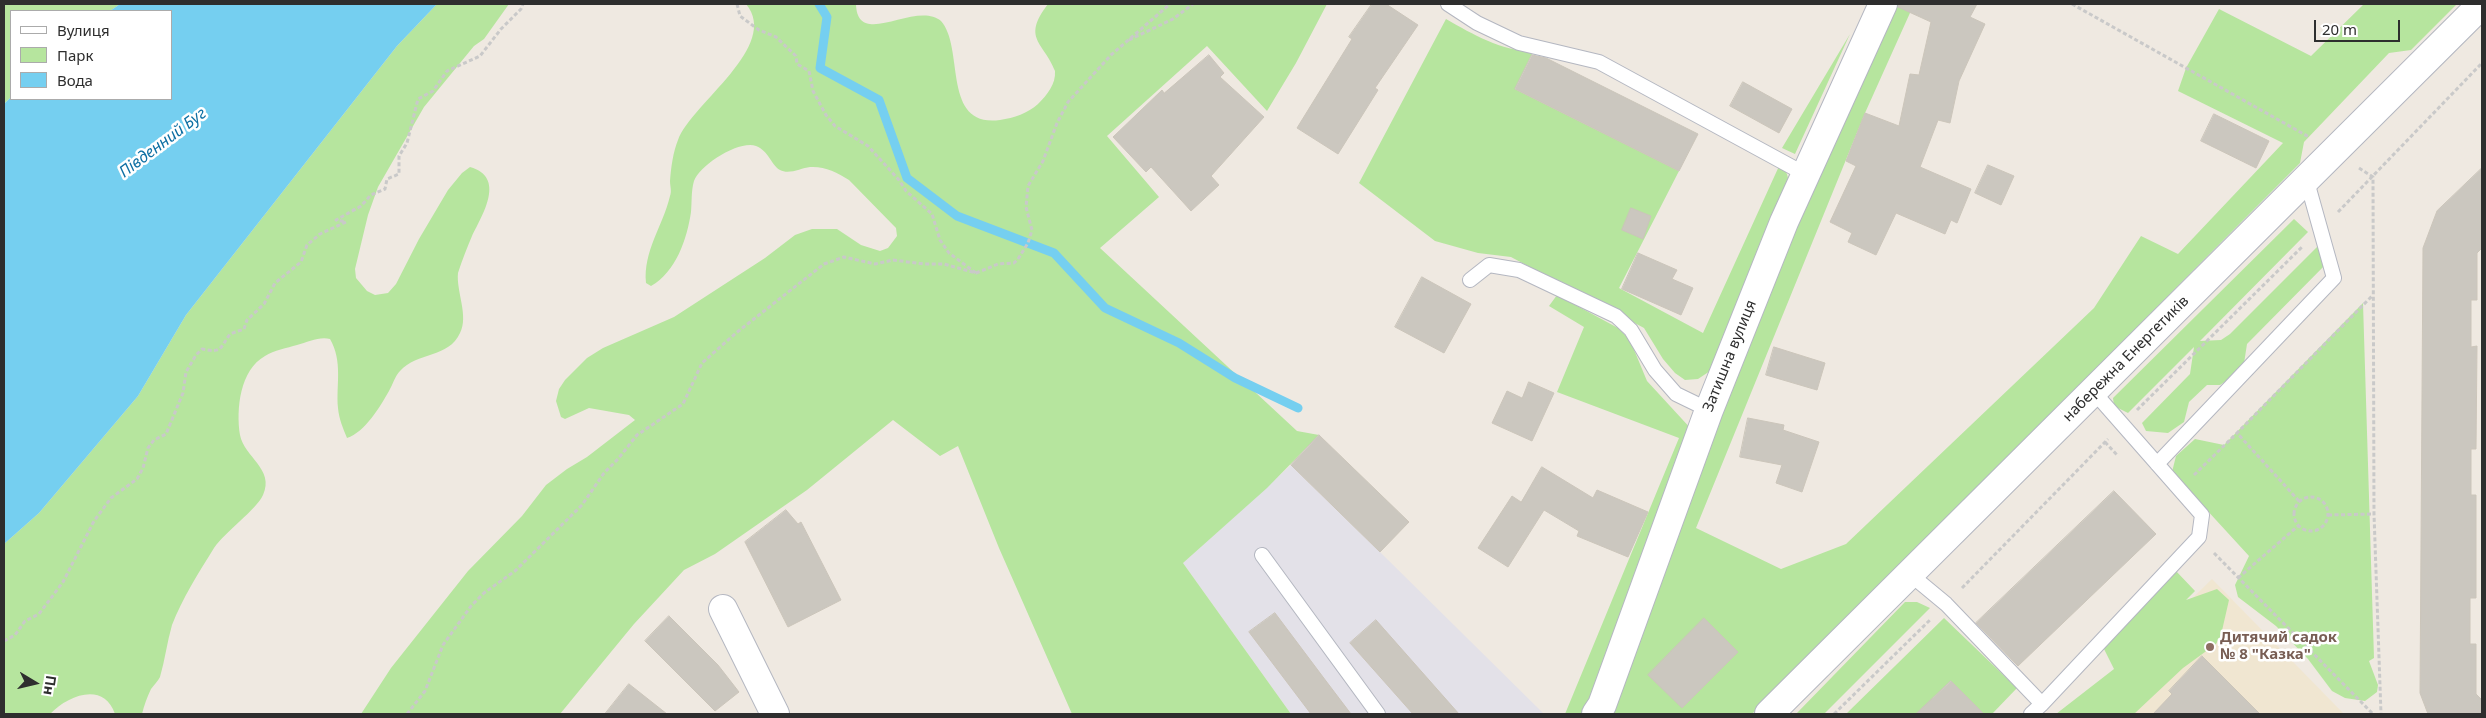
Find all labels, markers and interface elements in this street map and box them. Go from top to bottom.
legend [10,10,172,100]
scale bar [2316,10,2402,42]
text: 20 m [2322,19,2357,39]
text: Вулиця [57,20,110,40]
text: Парк [57,45,93,65]
text: Вода [57,70,93,90]
water label: Південний Буг [116,104,210,182]
street label: набережна Енергетиків [2059,292,2193,426]
street label: Затишна вулиця [1699,297,1761,415]
place label: Дитячий садок № 8 "Казка" [2220,629,2337,664]
marker: Дитячий садок № 8 "Казка" [2204,641,2216,653]
north arrow [10,658,60,708]
text: Пн [39,674,61,697]

